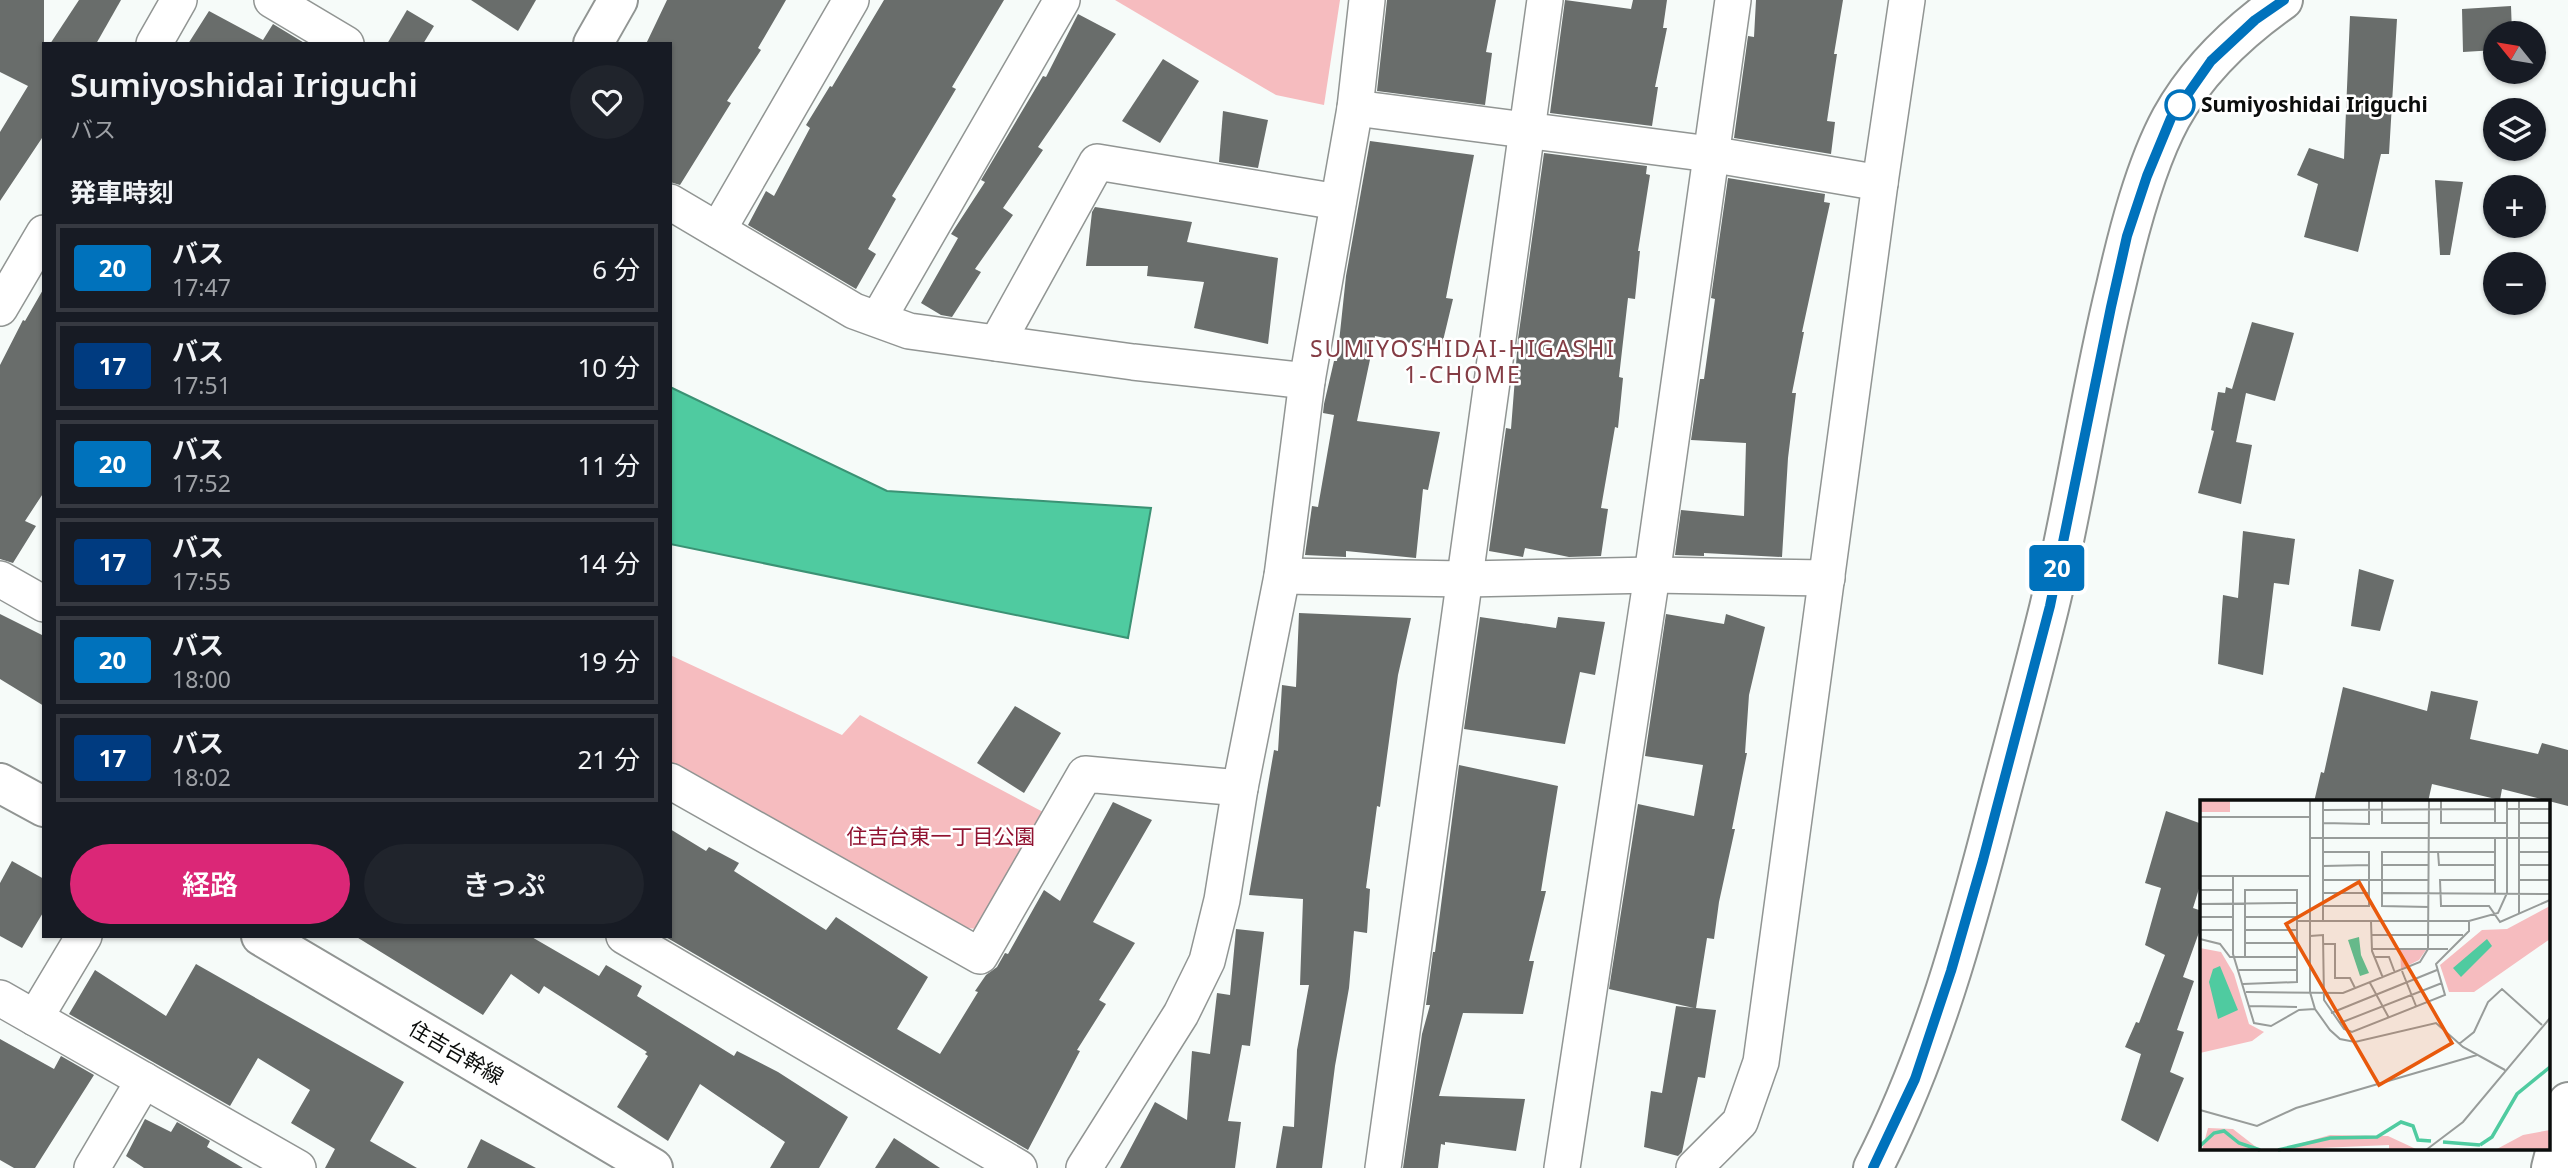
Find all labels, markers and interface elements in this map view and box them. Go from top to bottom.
north arrow [2483,21,2546,84]
map controls [2483,21,2546,315]
text: Sumiyoshidai Iriguchi [70,62,418,107]
button: heart [570,65,644,139]
marker: Sumiyoshidai Iriguchi [2165,90,2195,120]
place label: Sumiyoshidai Iriguchi [2201,90,2428,118]
button: layers [2483,98,2546,161]
text: バス [70,113,116,145]
text: 発車時刻 [70,174,174,210]
button: + [2483,175,2546,238]
text: バス [172,235,224,271]
text: 20 [99,251,126,284]
text: 6 分 [592,251,640,287]
button: − [2483,252,2546,315]
text: 17:47 [172,271,231,303]
district label: SUMIYOSHIDAI-HIGASHI 1-CHOME [1310,332,1616,390]
text: バス [172,333,224,369]
text: 17 [99,349,126,382]
text: 10 分 [577,349,640,385]
text: 17:51 [172,369,231,401]
text: バス [172,431,224,467]
text: 20 [99,447,126,480]
text: 11 分 [577,447,640,483]
text: 17:52 [172,467,231,499]
text: バス [172,529,224,565]
text: 17 [99,545,126,578]
text: 14 分 [577,545,640,581]
line badge: 20 [2025,545,2088,591]
text: 20 [2043,551,2071,584]
text: 17:55 [172,565,231,597]
text: バス [172,627,224,663]
text: 20 [99,643,126,676]
text: 19 分 [577,643,640,679]
text: 18:00 [172,663,231,695]
text: バス [172,725,224,761]
text: 17 [99,741,126,774]
text: 21 分 [577,741,640,777]
text: 18:02 [172,761,231,793]
inset map [2200,800,2550,1150]
park label: 住吉台東一丁目公園 [847,822,1036,850]
button: 経路 [70,844,350,924]
button: きっぷ [364,844,644,924]
street label: 住吉台幹線 [404,1014,509,1091]

